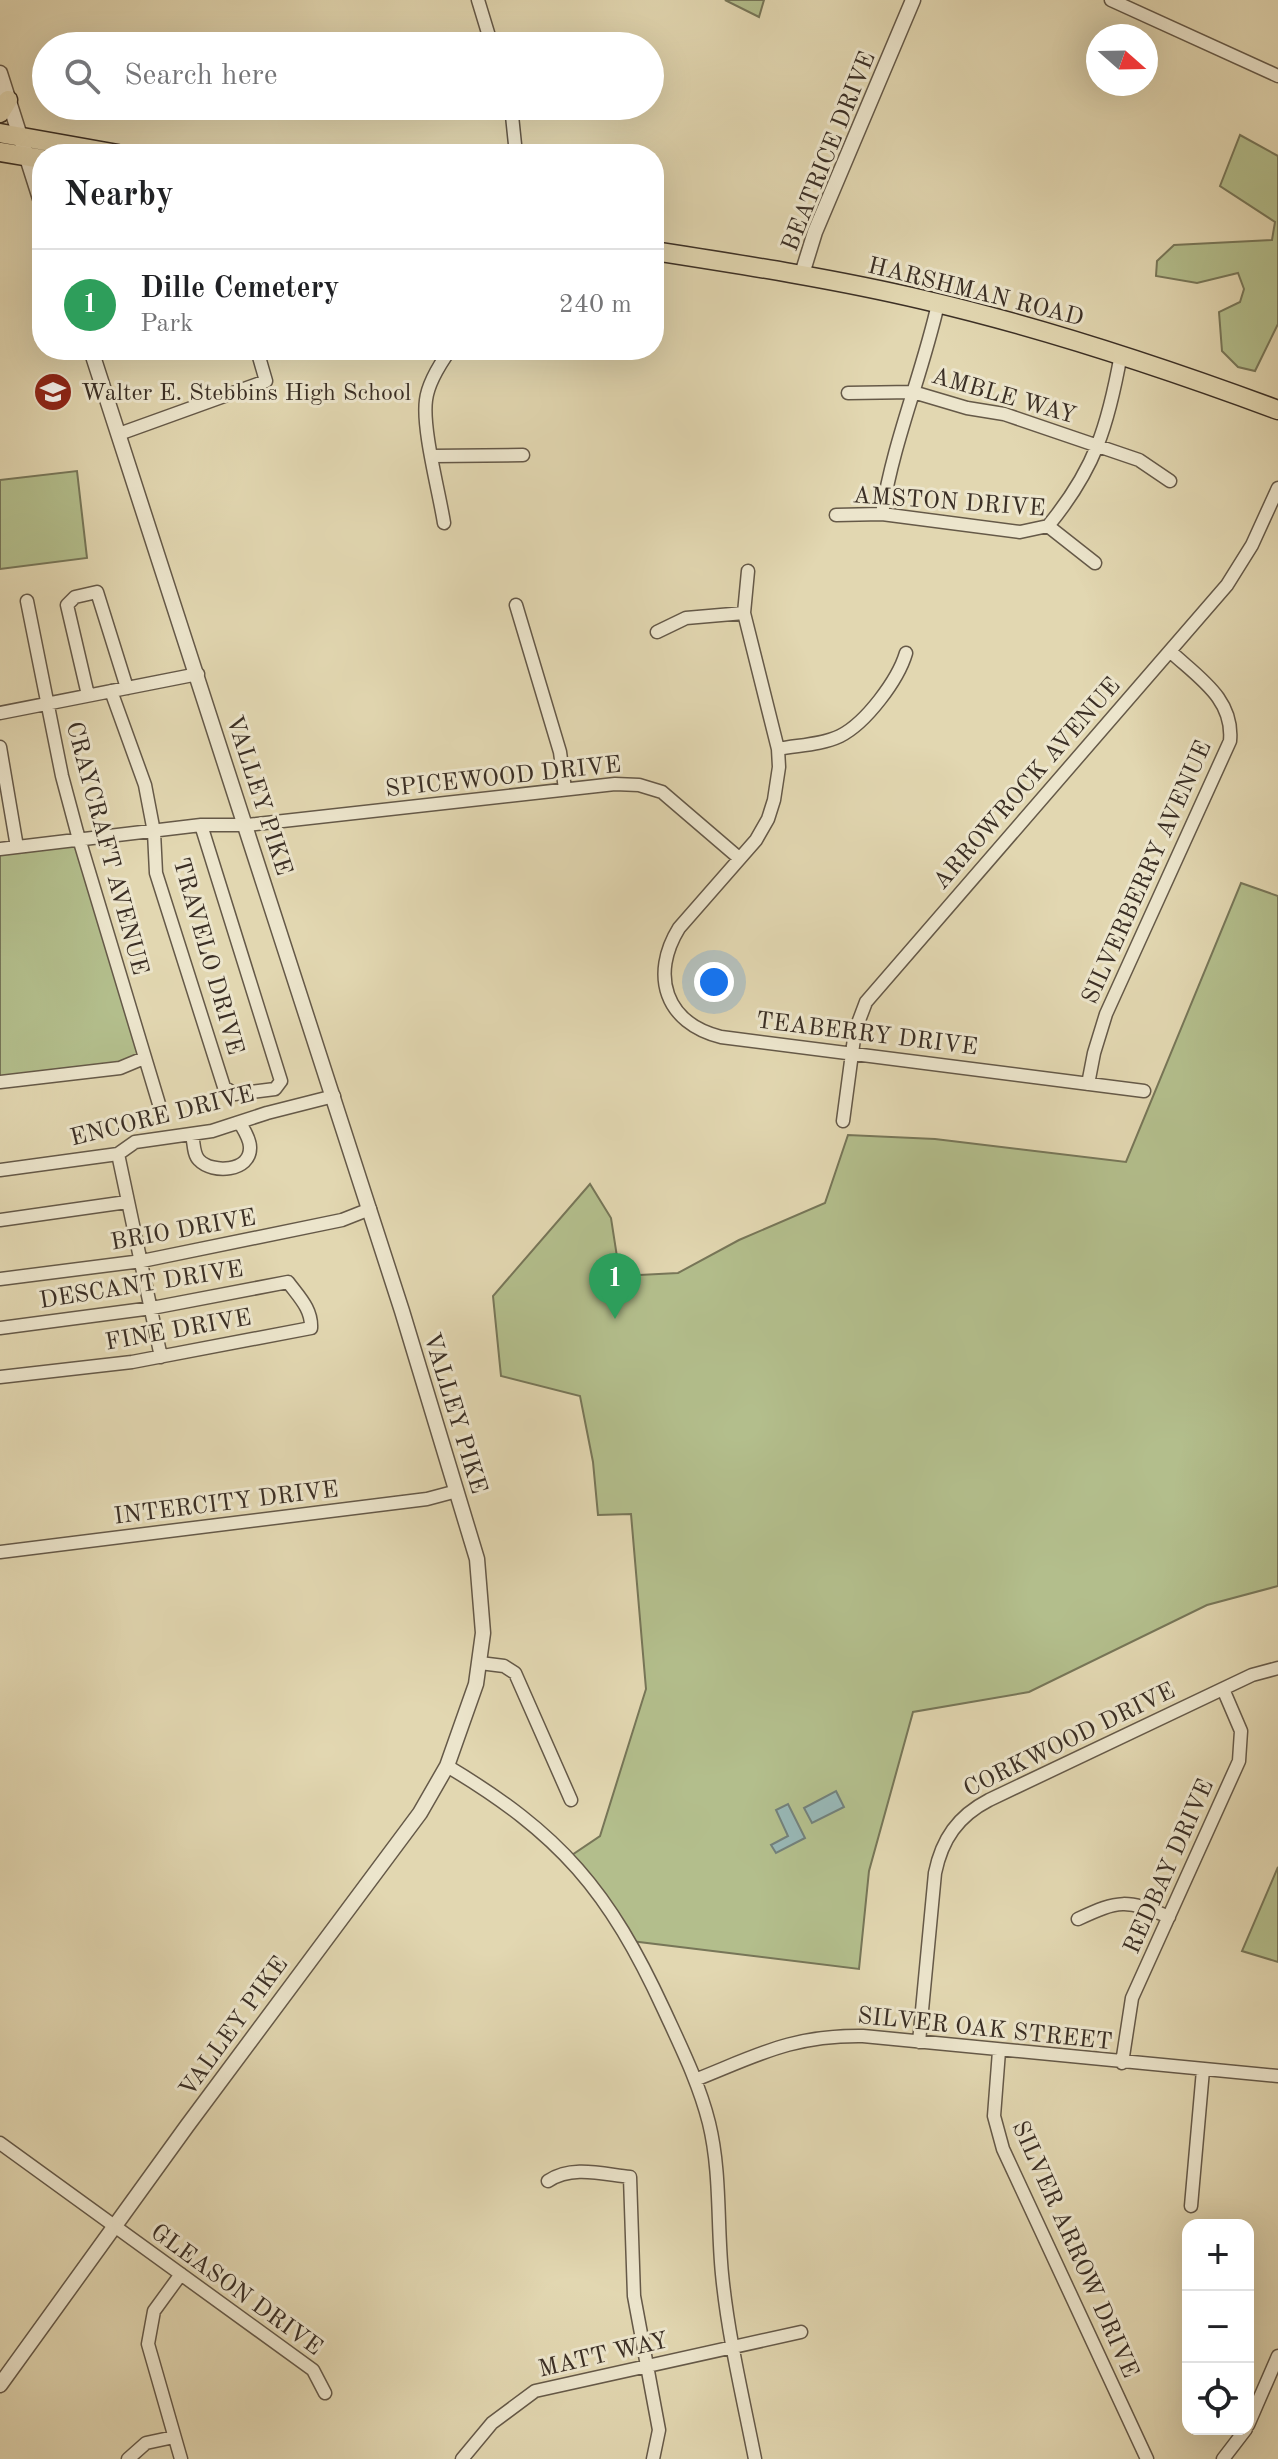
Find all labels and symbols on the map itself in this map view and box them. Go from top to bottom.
north arrow [1086,24,1158,96]
street label: BEATRICE DRIVE [779,49,881,255]
street label: HARSHMAN ROAD [865,255,1086,331]
street label: AMBLE WAY [928,365,1079,429]
school or university icon: Walter E. Stebbins High School [32,371,74,413]
place label: Walter E. Stebbins High School [81,382,411,406]
street label: AMSTON DRIVE [852,484,1046,522]
street label: ARROWROCK AVENUE [929,674,1126,895]
street label: VALLEY PIKE [221,713,295,879]
street label: CRAYCRAFT AVENUE [61,719,151,978]
street label: SILVERBERRY AVENUE [1079,738,1217,1008]
street label: SPICEWOOD DRIVE [384,754,622,802]
street label: TRAVELO DRIVE [167,855,247,1058]
your location [694,962,734,1002]
street label: TEABERRY DRIVE [755,1009,979,1060]
street label: ENCORE DRIVE [68,1082,257,1151]
street label: BRIO DRIVE [109,1206,258,1256]
pin: 1 [589,1253,641,1319]
street label: DESCANT DRIVE [38,1258,245,1314]
street label: FINE DRIVE [103,1306,253,1356]
street label: VALLEY PIKE [418,1330,490,1497]
street label: INTERCITY DRIVE [113,1478,340,1530]
street label: CORKWOOD DRIVE [960,1679,1179,1802]
street label: REDBAY DRIVE [1121,1776,1219,1958]
street label: VALLEY PIKE [176,1953,293,2102]
street label: SILVER OAK STREET [856,2005,1113,2055]
street label: SILVER ARROW DRIVE [1007,2118,1142,2382]
street label: GLEASON DRIVE [146,2220,326,2361]
street label: MATT WAY [536,2329,671,2383]

